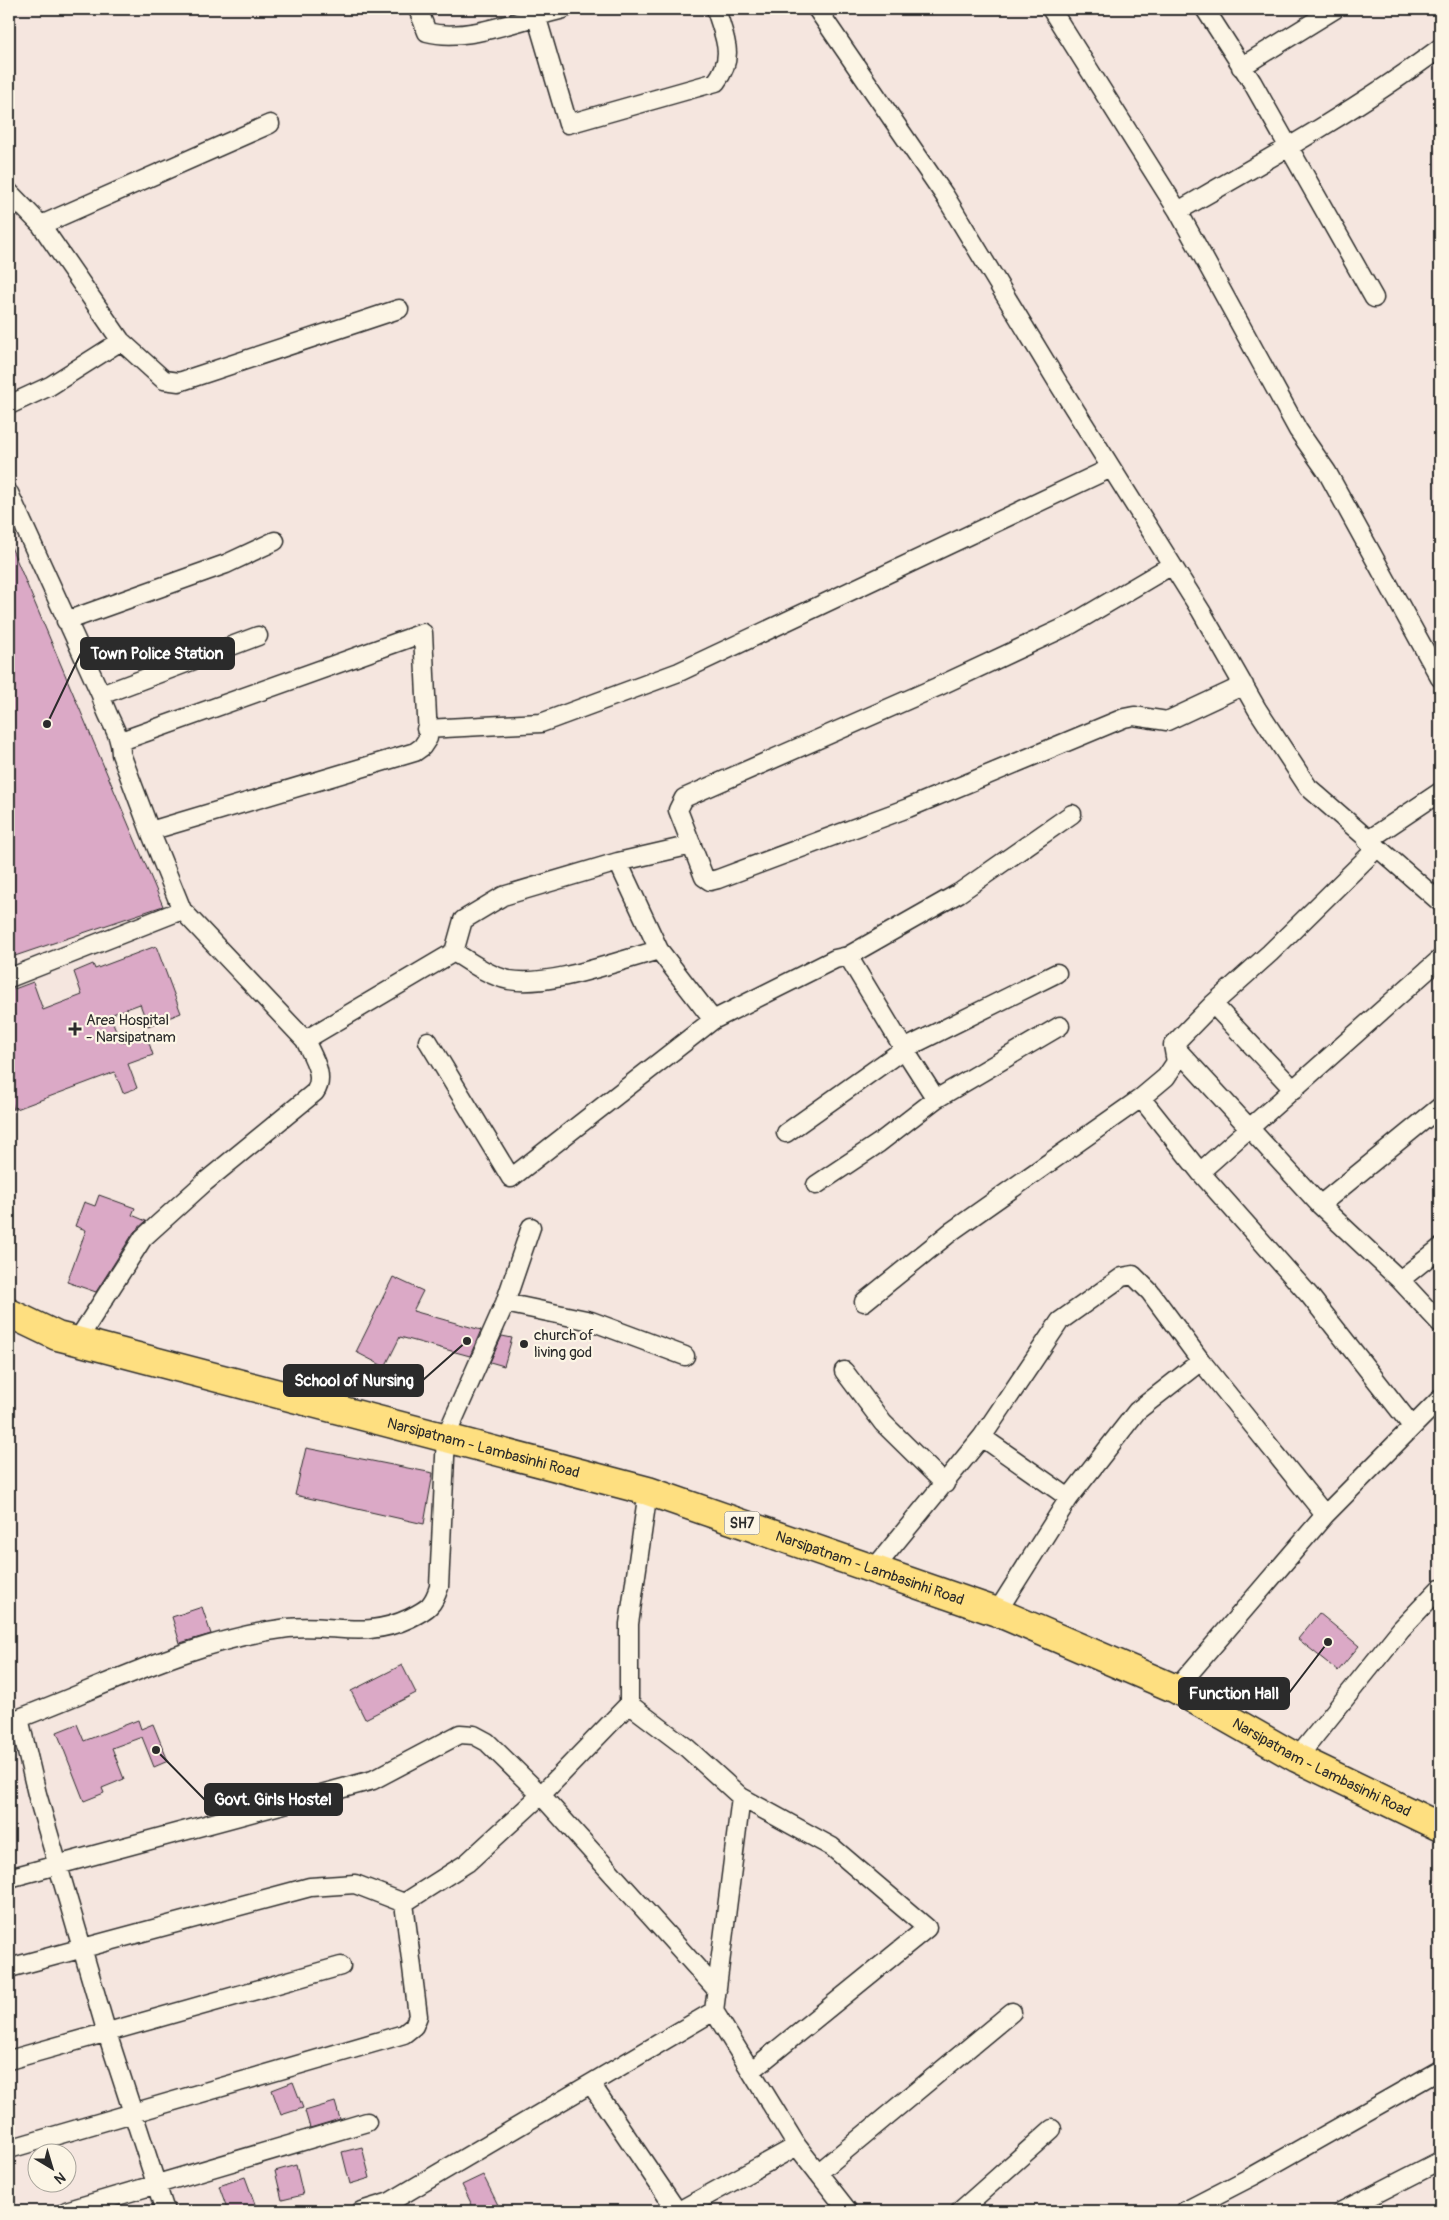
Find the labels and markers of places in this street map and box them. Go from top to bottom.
callout: Town Police Station [81,638,234,669]
place label: Area Hospital - Narsipatnam [86,1011,176,1047]
marker: Area Hospital - Narsipatnam [68,1022,82,1036]
place label: church of living god [534,1326,594,1362]
marker: church of living god [518,1338,530,1350]
callout: School of Nursing [284,1365,423,1396]
callout: Function Hall [1179,1678,1289,1709]
callout: Govt. Girls Hostel [205,1784,342,1815]

